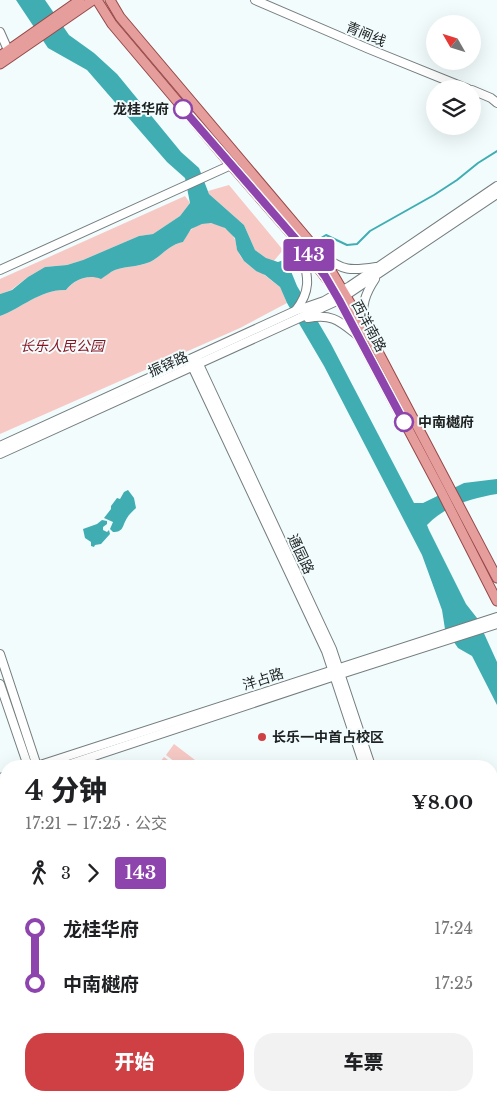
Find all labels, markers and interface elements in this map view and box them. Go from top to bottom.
north arrow [426,15,481,70]
map controls [426,15,481,135]
street label: 青闸线 [343,18,389,50]
button: layers [426,80,481,135]
marker: 龙桂华府 [173,99,193,119]
place label: 龙桂华府 [113,100,169,118]
line badge: 143 [280,239,338,271]
text: 143 [293,244,325,266]
street label: 西洋南路 [348,297,390,355]
park label: 长乐人民公园 [20,337,106,355]
street label: 振铎路 [145,347,191,381]
marker: 中南樾府 [394,412,414,432]
place label: 中南樾府 [418,413,474,431]
street label: 通园路 [284,531,318,577]
street label: 洋占路 [240,664,286,694]
place label: 长乐一中首占校区 [272,728,384,746]
marker: 长乐一中首占校区 [256,731,268,743]
text: 4 分钟 [25,773,107,808]
text: ¥8.00 [412,791,473,814]
text: 17:21 – 17:25 · 公交 [25,813,167,833]
icon: walk [25,859,53,887]
icon: forward [79,859,107,887]
text: 143 [125,862,156,884]
text: 3 [61,863,71,883]
text: 龙桂华府 [63,918,139,941]
text: 17:24 [434,918,473,938]
text: 中南樾府 [63,973,139,996]
text: 17:25 [434,973,473,993]
button: 开始 [25,1033,244,1091]
button: 车票 [254,1033,473,1091]

